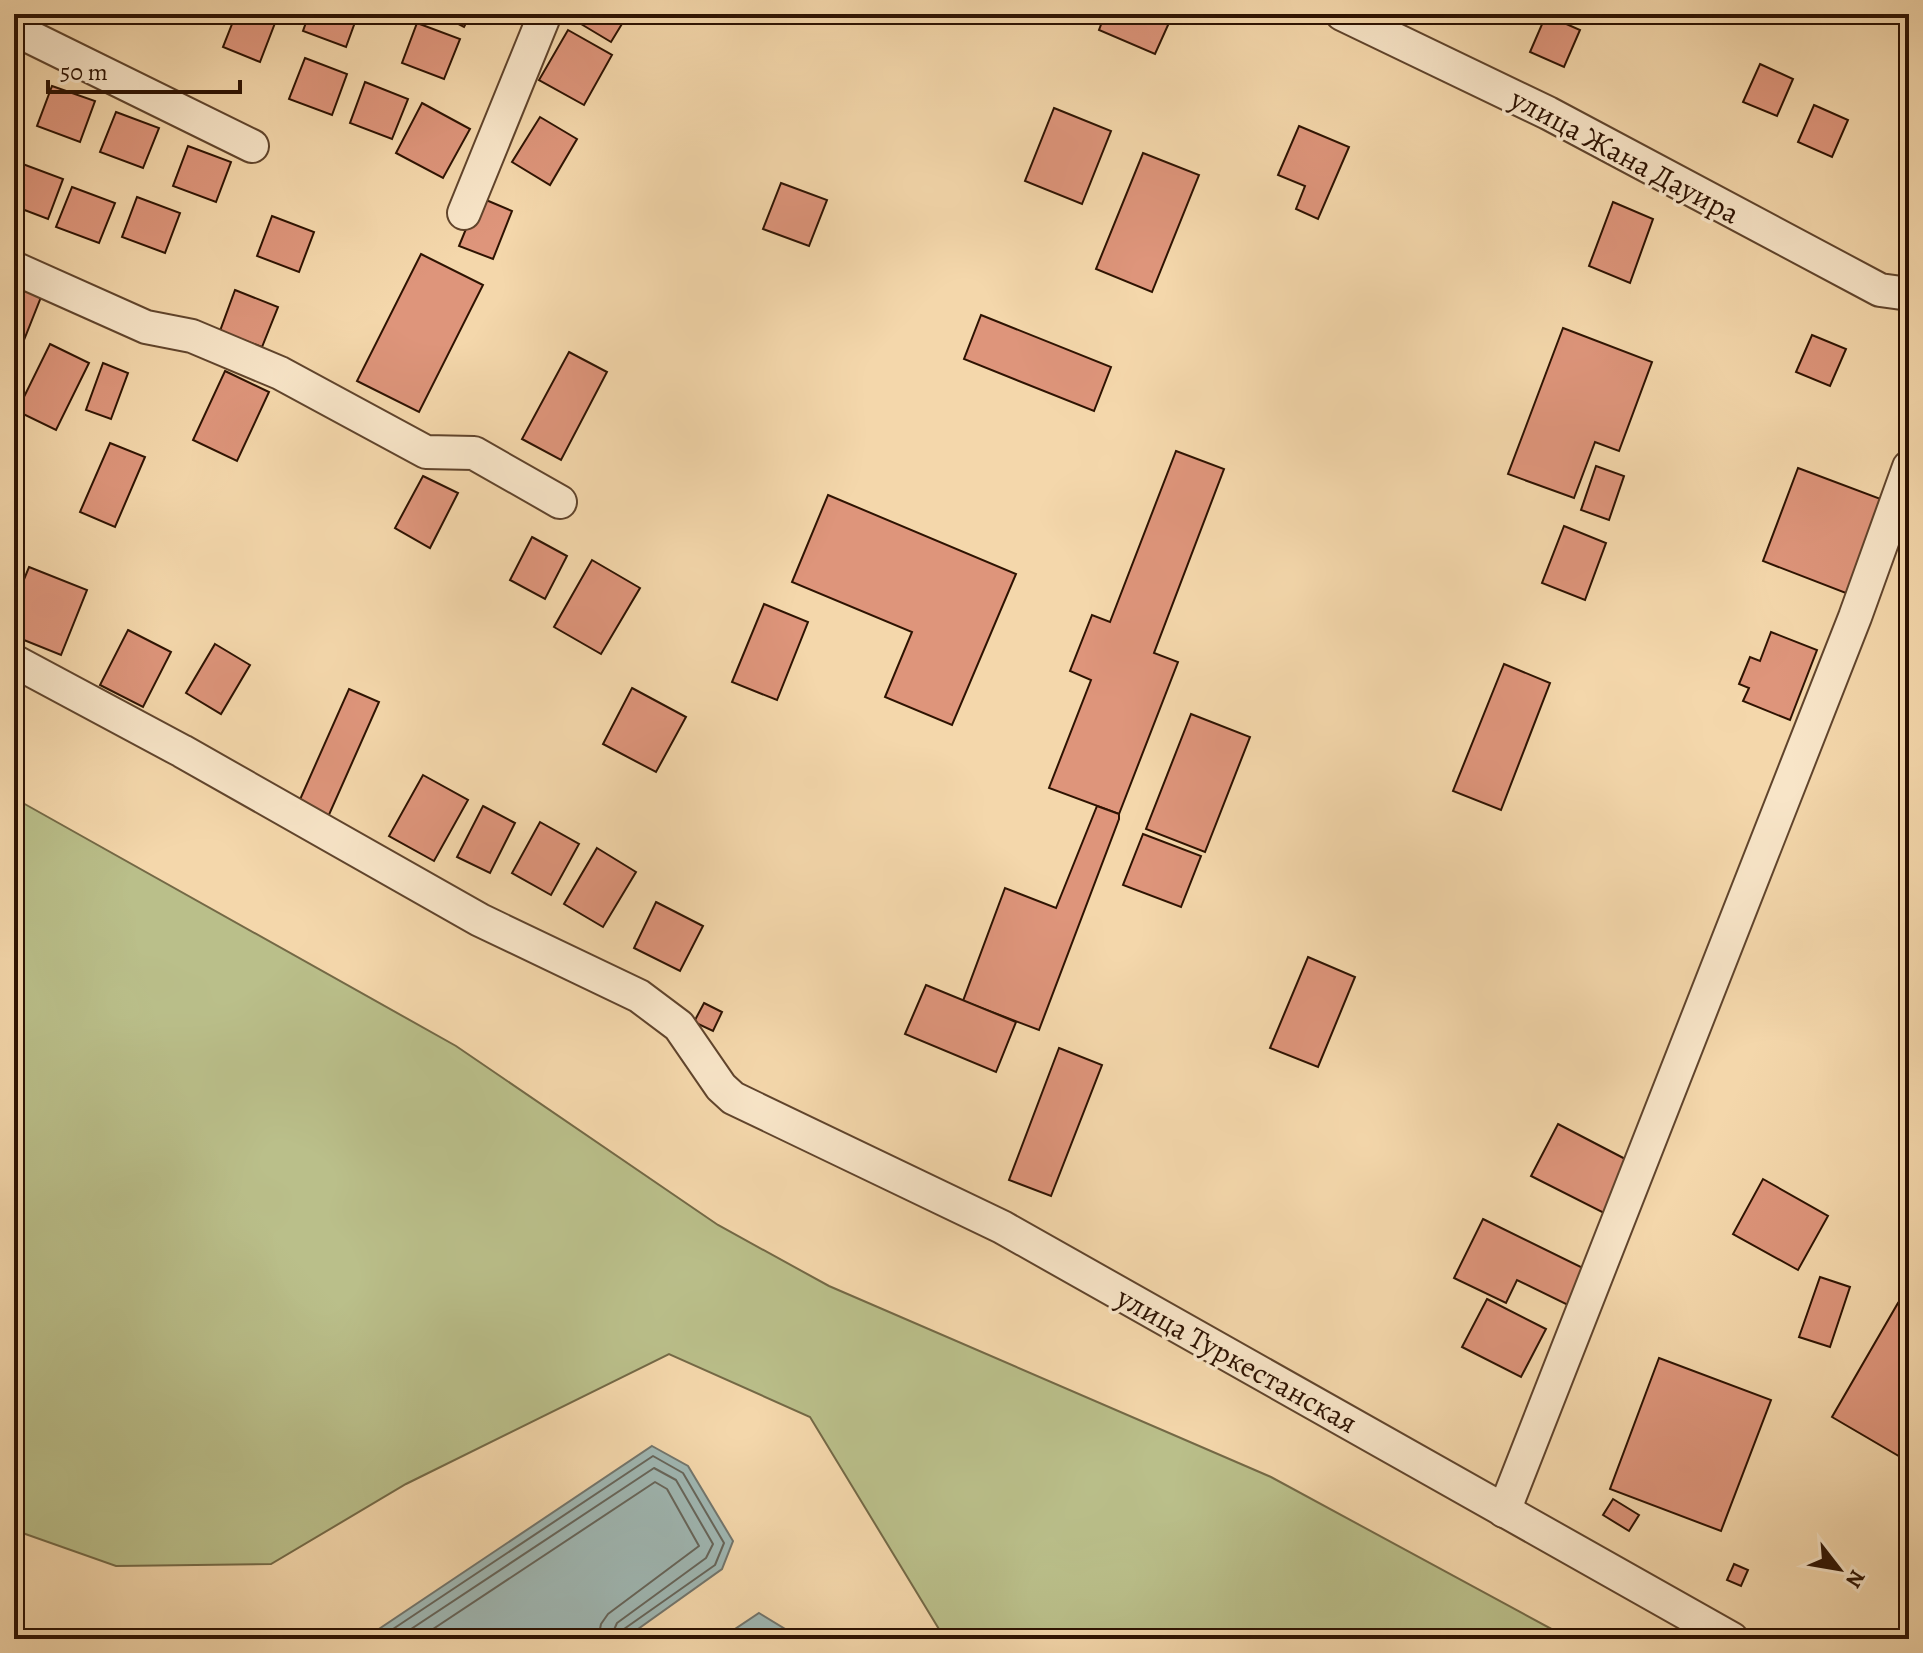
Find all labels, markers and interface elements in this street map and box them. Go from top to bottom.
scale bar [48,44,240,94]
text: 50 m [60,56,108,88]
street label: улица Жана Дауира [1503,78,1747,233]
street label: улица Туркестанская [1109,1277,1364,1443]
north arrow [1799,1529,1879,1609]
text: N [1838,1564,1872,1593]

